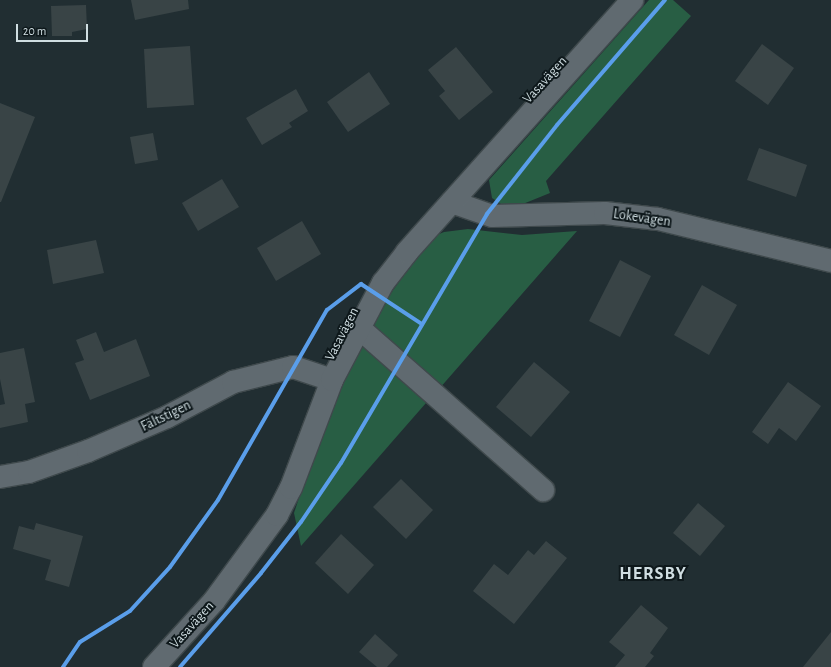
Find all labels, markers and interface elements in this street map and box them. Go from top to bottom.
scale bar [18,16,90,42]
text: 20 m [23,25,46,37]
street label: Vasavägen [519,53,571,107]
street label: Lokevägen [612,206,672,230]
street label: Vasavägen [321,304,363,364]
street label: Fältstigen [138,397,194,435]
district label: HERSBY [619,563,687,585]
street label: Vasavägen [166,598,218,652]

